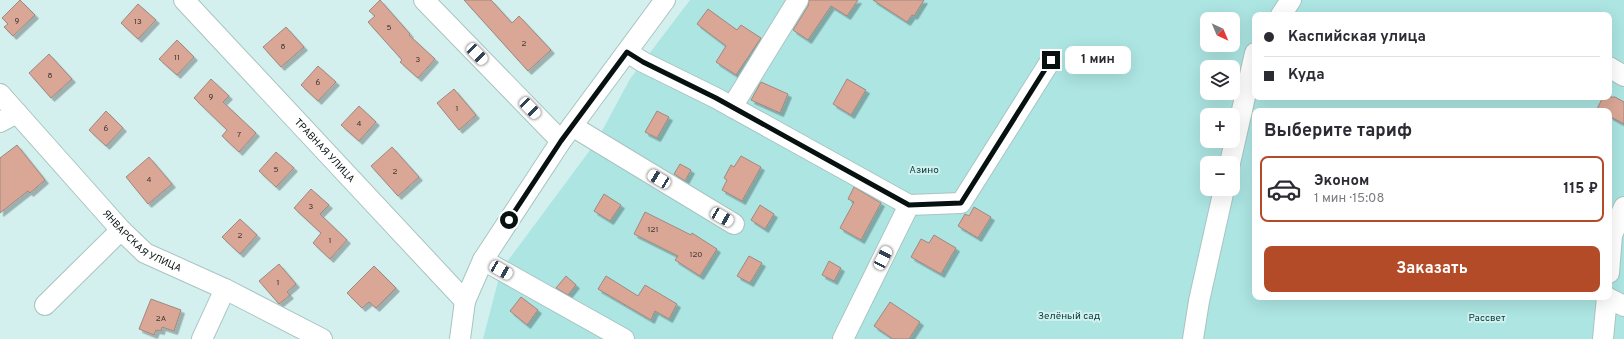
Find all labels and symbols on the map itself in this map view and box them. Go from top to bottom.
north arrow [1200,12,1240,52]
house number: 9 [15,16,20,26]
house number: 13 [134,17,142,27]
house number: 5 [387,23,392,33]
house number: 2 [522,39,527,49]
car [464,41,490,67]
house number: 8 [281,42,286,52]
callout: 1 мин [1065,46,1131,74]
route end [1042,51,1060,69]
house number: 11 [174,53,180,63]
house number: 3 [416,55,421,65]
house number: 8 [48,71,53,81]
house number: 6 [316,78,321,88]
house number: 9 [209,92,214,102]
car [517,95,543,121]
house number: 1 [456,104,458,114]
street label: ТРАВНАЯ УЛИЦА [292,116,358,185]
house number: 4 [357,119,362,129]
house number: 6 [104,124,109,134]
house number: 7 [237,130,241,140]
park label: Азино [909,164,939,177]
house number: 5 [274,165,279,175]
house number: 2 [393,167,398,177]
car [646,168,672,190]
house number: 4 [147,175,152,185]
house number: 3 [309,202,314,212]
car [709,206,735,228]
street label: ЯНВАРСКАЯ УЛИЦА [100,207,184,275]
route start [500,211,518,229]
house number: 121 [648,225,658,235]
house number: 2 [238,231,243,241]
house number: 1 [329,236,331,246]
car [872,245,894,271]
house number: 120 [689,250,703,260]
car [488,259,514,281]
house number: 1 [277,278,279,288]
park label: Зелёный сад [1038,310,1101,323]
park label: Рассвет [1468,312,1506,325]
house number: 2А [156,314,167,324]

